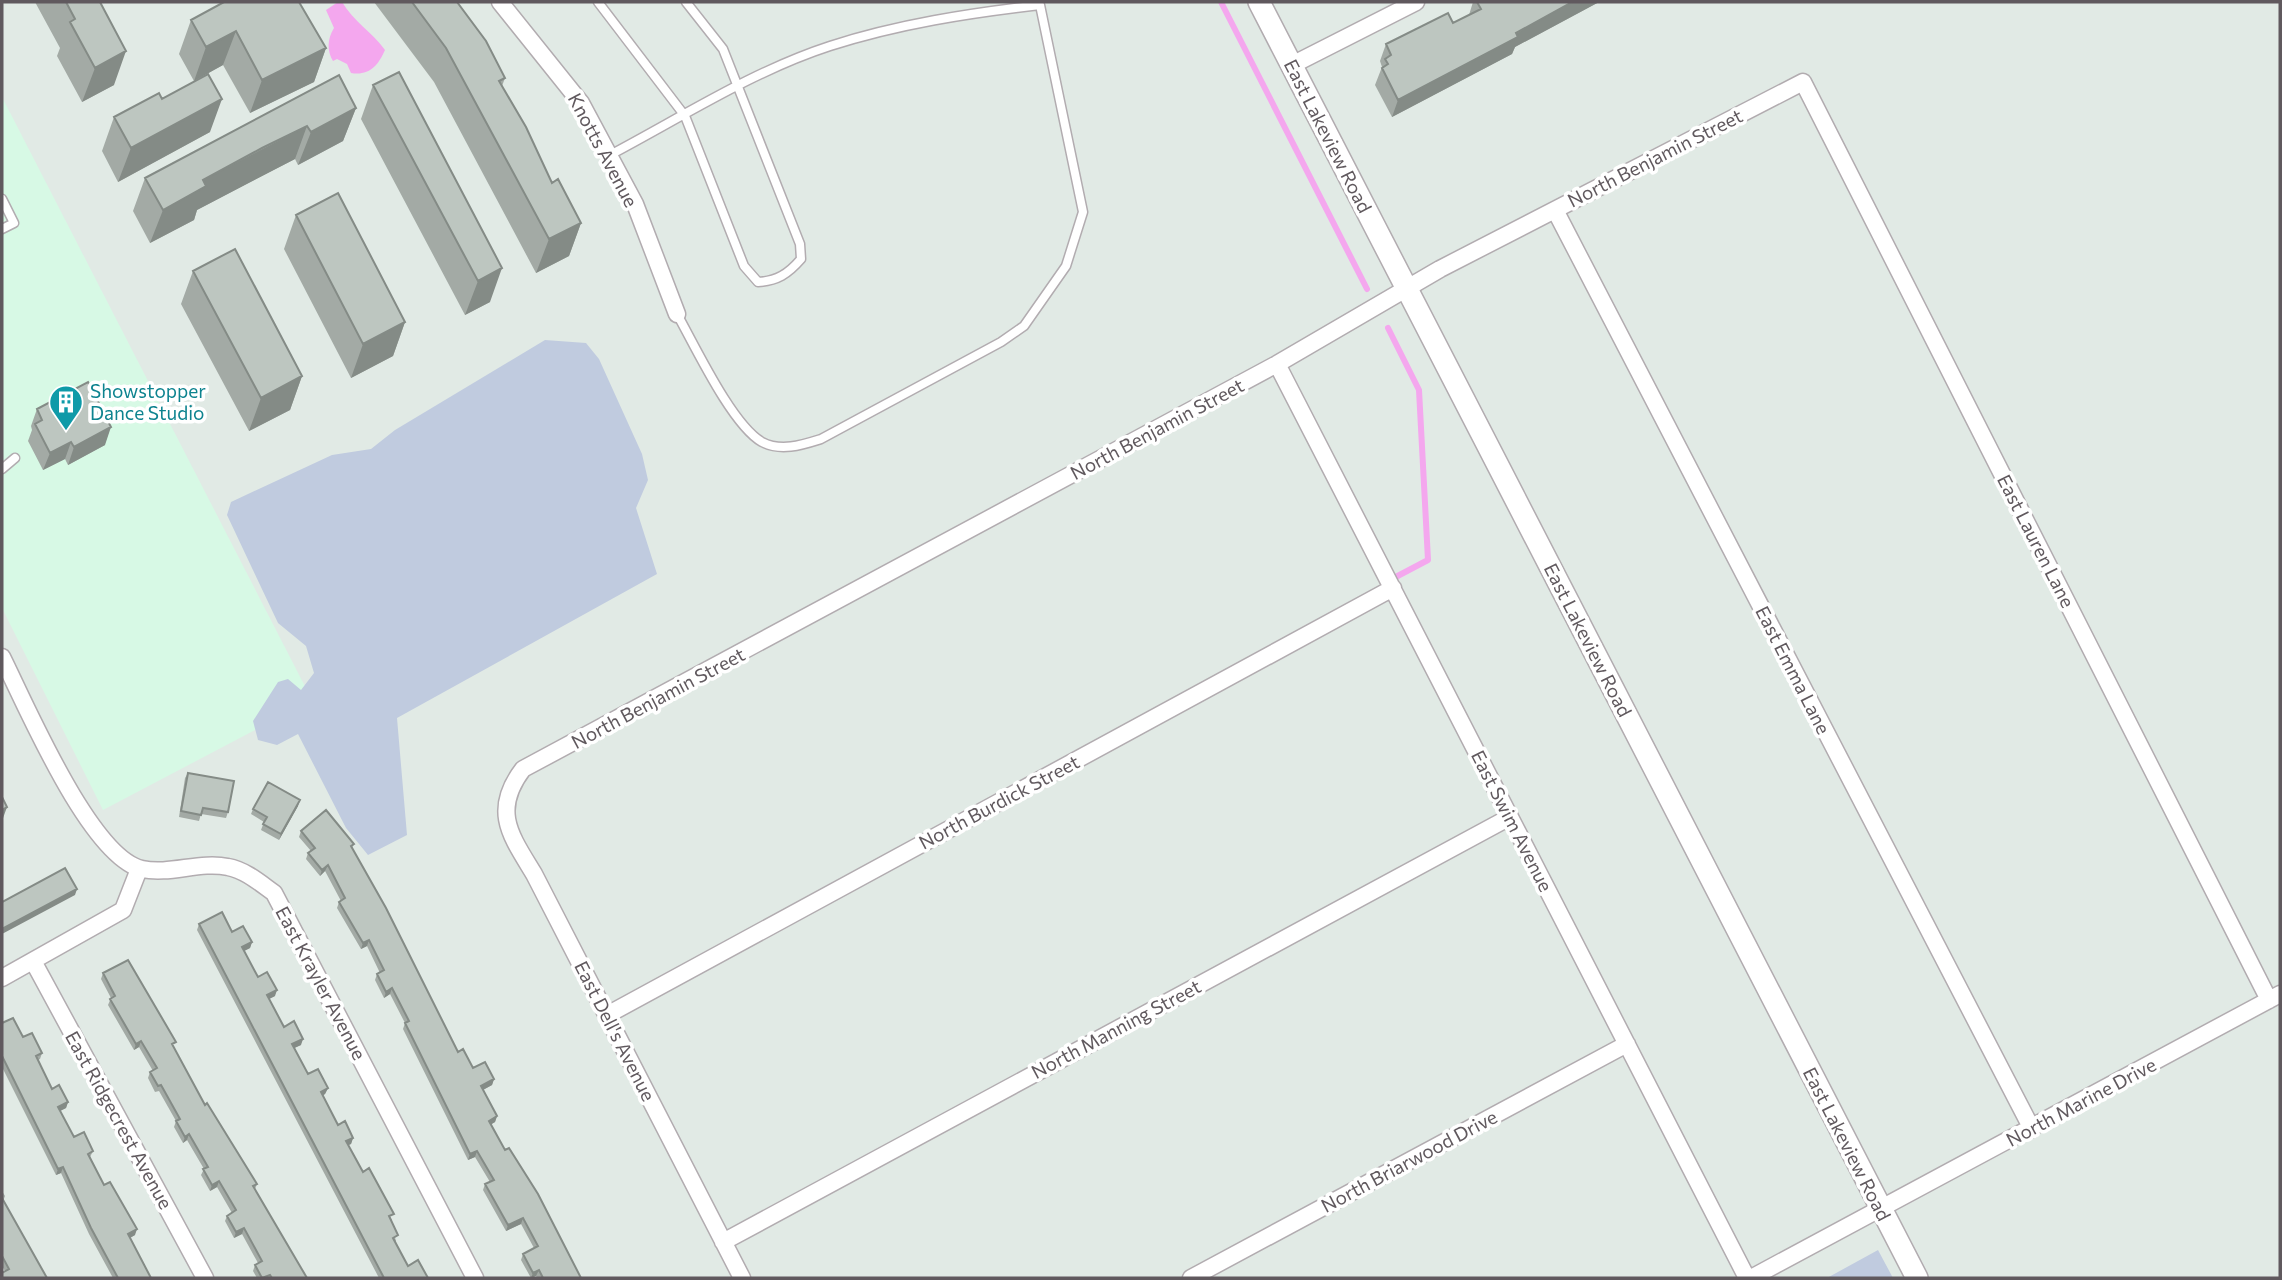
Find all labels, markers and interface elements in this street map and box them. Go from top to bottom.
street label: East Lakeview Road [1280,55,1377,216]
street label: Knotts Avenue [564,89,643,211]
street label: North Benjamin Street [1563,103,1746,212]
street label: North Benjamin Street [1066,373,1248,484]
place label: Showstopper Dance Studio [90,379,206,424]
building icon: Showstopper Dance Studio [47,383,85,432]
street label: East Lauren Lane [1993,470,2080,611]
street label: East Lakeview Road [1540,559,1637,720]
street label: East Emma Lane [1751,602,1836,738]
street label: North Benjamin Street [567,642,749,753]
street label: East Swim Avenue [1467,746,1558,895]
street label: North Burdick Street [915,749,1083,854]
street label: East Krayler Avenue [271,902,372,1063]
street label: East Dell's Avenue [570,957,661,1105]
street label: North Manning Street [1027,974,1205,1083]
street label: East Ridgecrest Avenue [61,1027,178,1213]
street label: North Marine Drive [2002,1052,2160,1151]
street label: East Lakeview Road [1799,1063,1896,1224]
street label: North Briarwood Drive [1317,1104,1501,1217]

